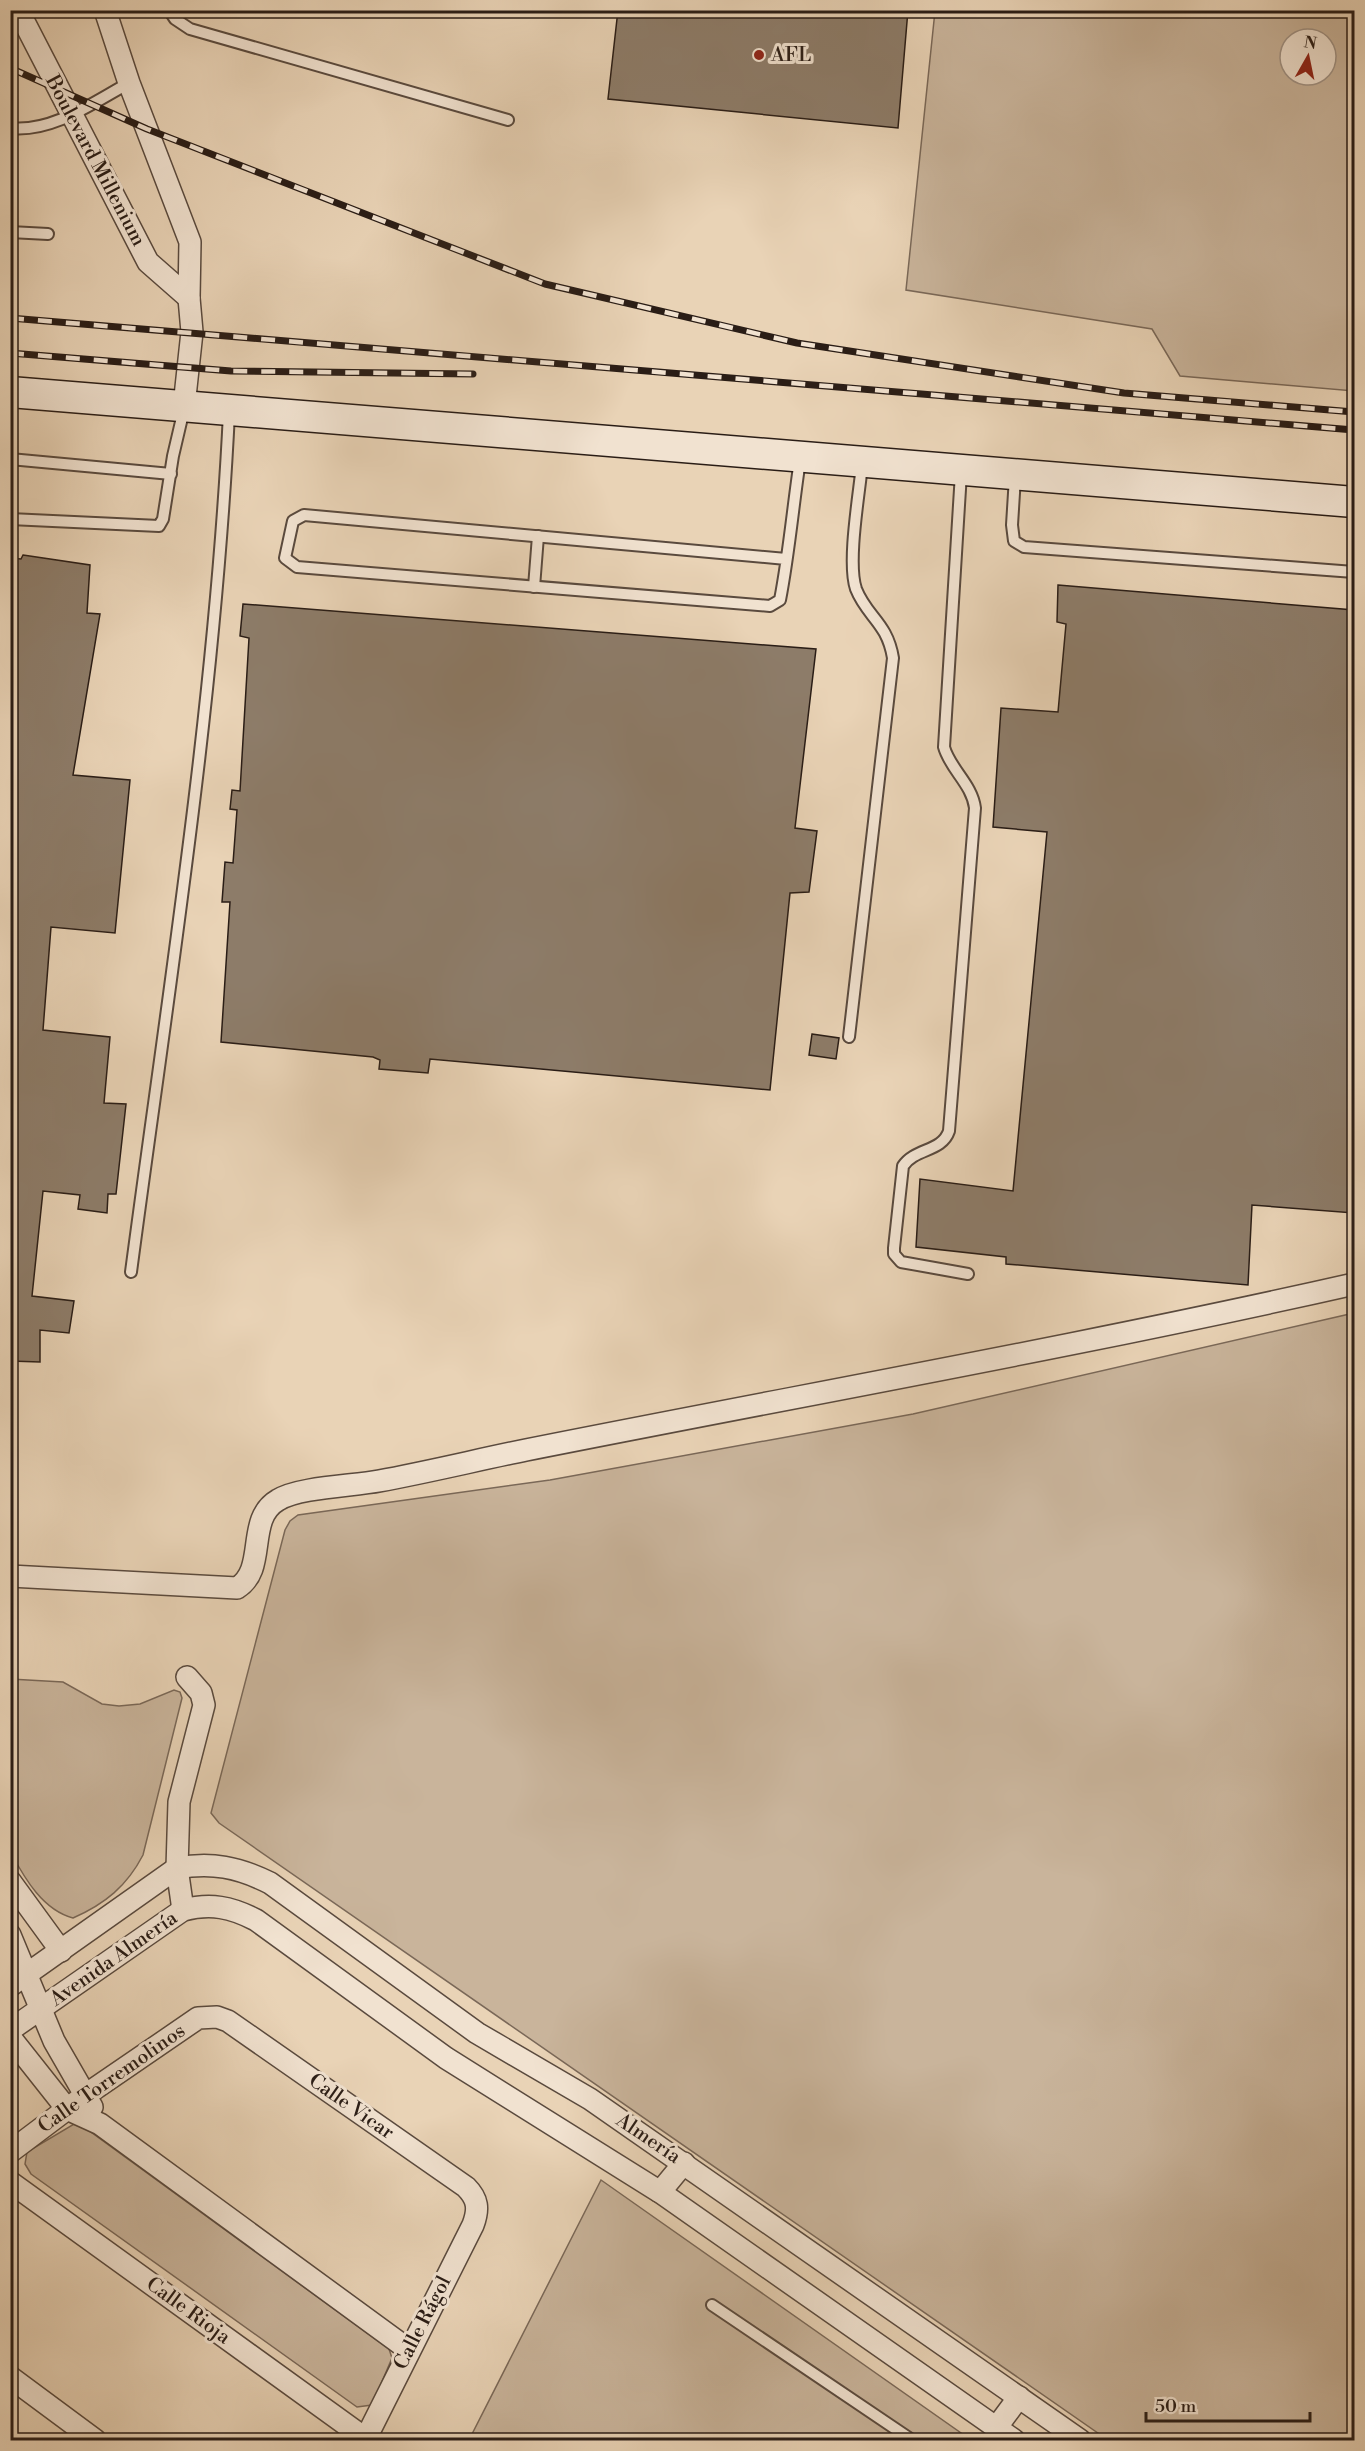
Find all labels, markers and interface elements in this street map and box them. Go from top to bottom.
north arrow [1278,27,1338,87]
text: N [1302,32,1318,54]
place label: AFL [770,43,811,68]
marker: AFL [752,48,766,62]
street label: Boulevard Millenium [39,70,151,251]
street label: Avenida Almería [45,1905,183,2013]
street label: Calle Torremolinos [33,2019,191,2139]
street label: Calle Vicar [303,2068,399,2146]
street label: Almería [610,2108,686,2170]
street label: Calle Rioja [141,2272,236,2351]
street label: Calle Rágol [389,2272,457,2374]
scale bar [1146,2385,1310,2423]
text: 50 m [1155,2395,1197,2418]

